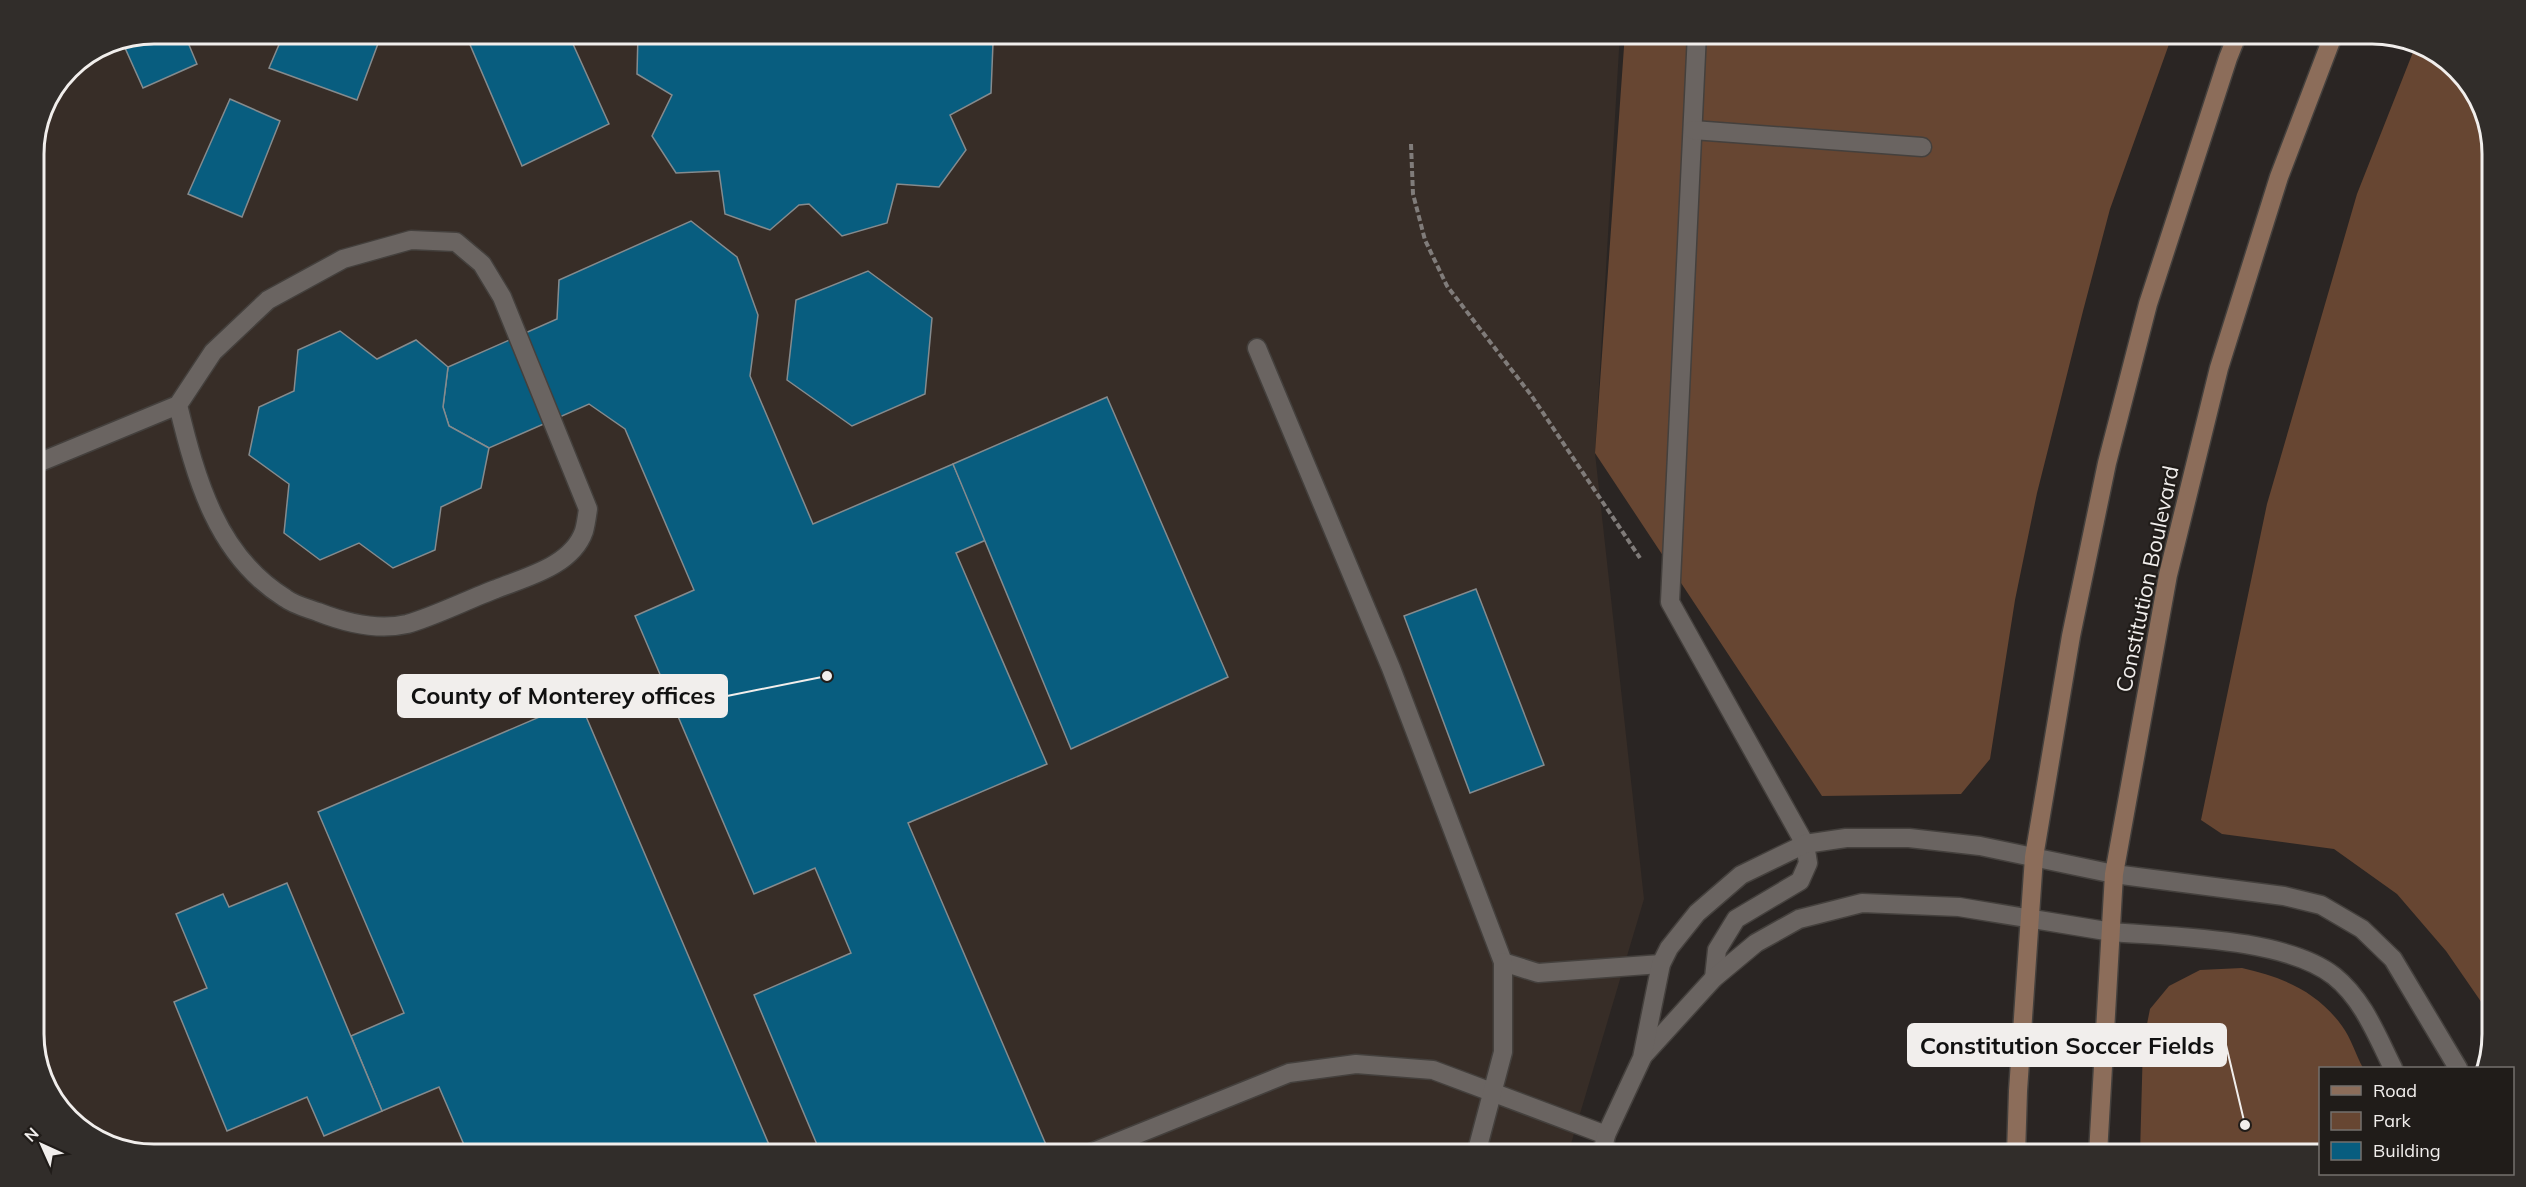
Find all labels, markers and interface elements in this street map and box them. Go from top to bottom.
street label: Constitution Boulevard [2109,463,2185,695]
callout: County of Monterey offices [398,675,727,717]
text: County of Monterey offices [411,680,715,710]
callout: Constitution Soccer Fields [1908,1024,2226,1066]
text: Constitution Soccer Fields [1920,1030,2214,1060]
legend [2319,1067,2514,1175]
text: Road [2373,1079,2417,1102]
text: Park [2373,1109,2412,1132]
north arrow [12,1115,72,1175]
text: N [20,1123,43,1146]
text: Building [2373,1139,2441,1162]

